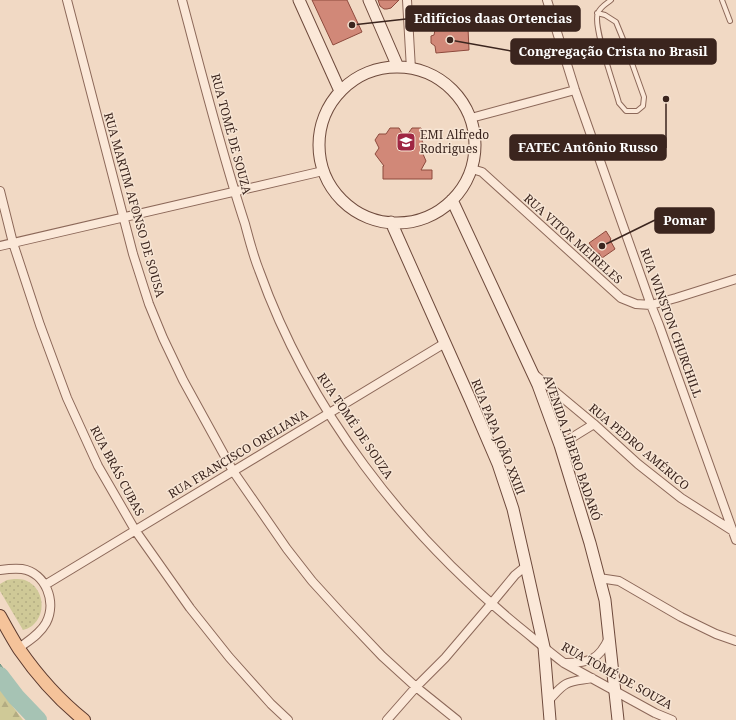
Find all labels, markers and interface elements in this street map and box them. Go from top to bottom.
callout: Edifícios daas Ortencias [406,6,580,31]
text: Edifícios daas Ortencias [414,9,572,27]
callout: Congregação Crista no Brasil [511,39,716,64]
text: Congregação Crista no Brasil [518,42,708,60]
street label: RUA TOMÉ DE SOUZA [207,72,256,197]
street label: RUA MARTIM AFONSO DE SOUSA [100,111,169,300]
place label: EMI Alfredo Rodrigues [420,126,489,157]
school or university icon: EMI Alfredo Rodrigues [395,131,417,153]
callout: FATEC Antônio Russo [510,135,666,160]
text: FATEC Antônio Russo [518,138,658,156]
street label: RUA VITOR MEIRELES [520,190,626,287]
callout: Pomar [655,208,714,233]
text: Pomar [663,211,707,229]
street label: RUA WINSTON CHURCHILL [637,246,706,400]
street label: RUA TOMÉ DE SOUZA [314,369,398,483]
street label: AVENIDA LÍBERO BADARÓ [540,373,605,523]
street label: RUA PAPA JOÃO XXIII [467,376,529,497]
street label: RUA PEDRO AMÉRICO [585,399,693,494]
street label: RUA FRANCISCO ORELIANA [165,405,311,502]
street label: RUA BRÁS CUBAS [86,423,148,519]
street label: RUA TOMÉ DE SOUZA [559,638,676,713]

